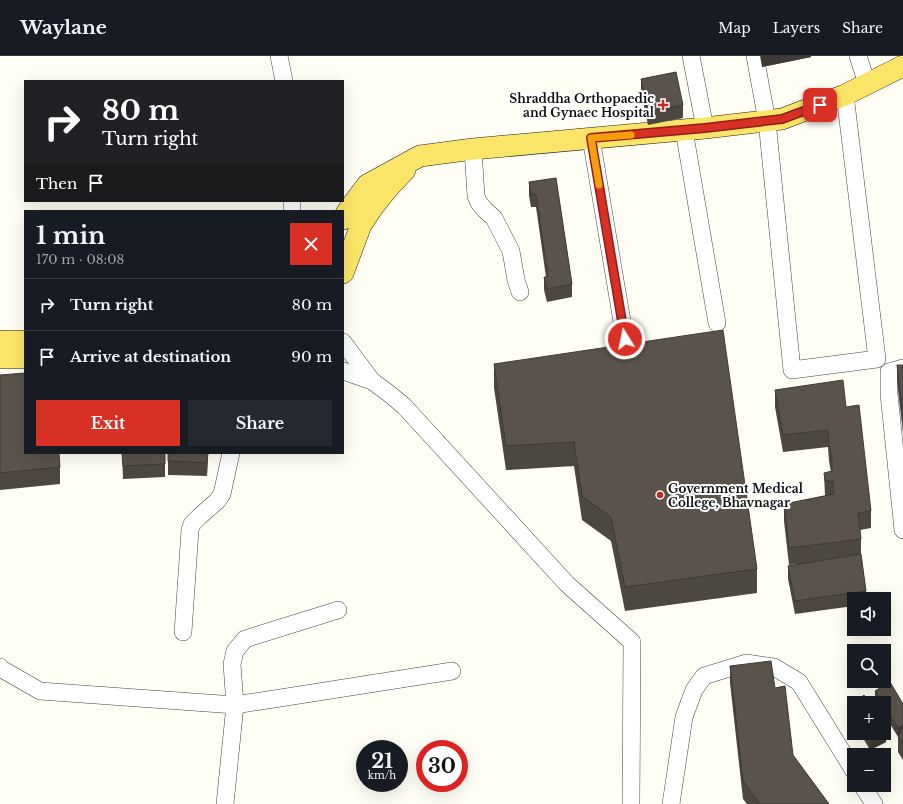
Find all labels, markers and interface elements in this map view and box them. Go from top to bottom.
text: Waylane [20,16,107,39]
text: Map [718,19,751,37]
text: Layers [773,19,820,37]
text: Share [842,19,883,37]
pin [803,88,837,122]
place label: Shraddha Orthopaedic and Gynaec Hospital [509,91,655,120]
text: 80 m [102,93,179,128]
icon: arrive [809,94,831,116]
icon: right [36,96,88,148]
marker: Shraddha Orthopaedic and Gynaec Hospital [657,99,669,111]
text: Turn right [102,128,198,150]
icon: arrive [85,172,107,194]
text: Then [36,174,77,193]
text: 1 min [36,221,106,250]
button: close [290,223,332,265]
text: 170 m · 08:08 [36,251,124,268]
icon: right [36,294,58,316]
text: Turn right [70,295,153,314]
text: 80 m [292,295,332,314]
position arrow [604,318,646,360]
icon: arrive [36,346,58,368]
text: Arrive at destination [70,347,231,366]
text: 90 m [291,347,332,366]
button: Exit [36,400,180,446]
button: Share [188,400,332,446]
place label: Government Medical College, Bhavnagar [668,481,804,510]
marker: Government Medical College, Bhavnagar [655,490,665,500]
map controls [847,592,891,792]
button: sound [847,592,891,636]
button: search [847,644,891,688]
button: + [847,696,891,740]
speed limit sign: 30 [416,740,468,792]
button: − [847,748,891,792]
text: 21 [371,749,393,773]
text: km/h [368,769,396,782]

